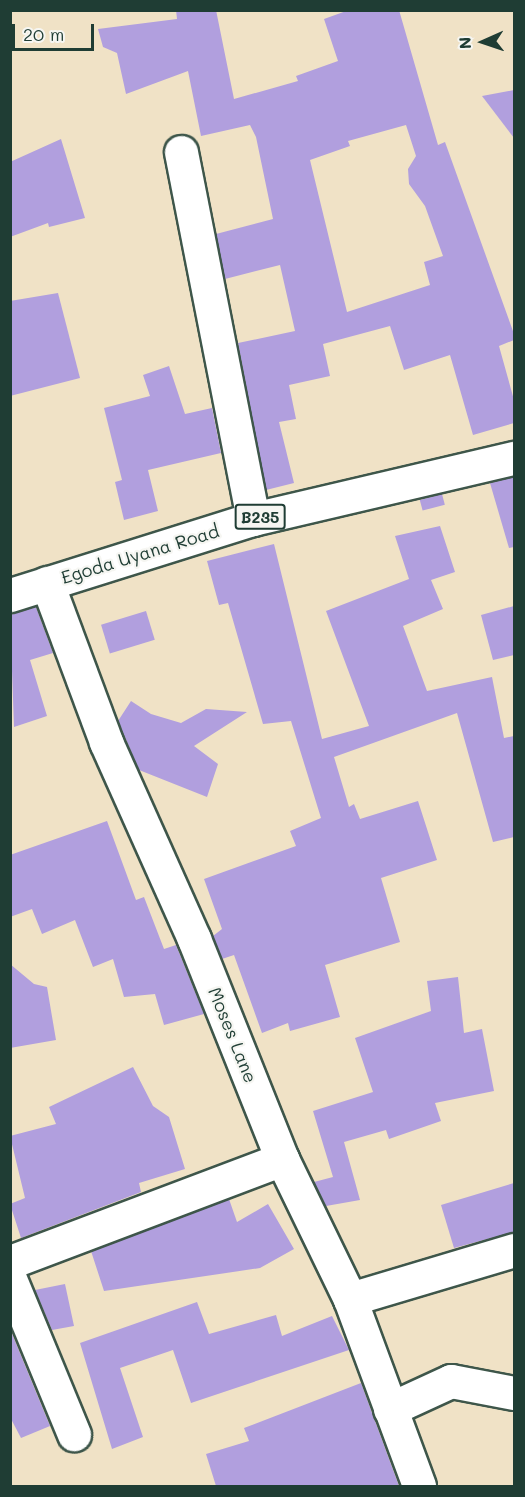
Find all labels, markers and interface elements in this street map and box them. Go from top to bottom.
scale bar [15,12,98,50]
north arrow [453,12,513,72]
text: 20 m [23,22,64,46]
text: N [454,36,475,50]
road number: B235 [234,504,286,530]
street label: Egoda Uyana Road [58,520,222,588]
street label: Moses Lane [204,984,262,1086]

